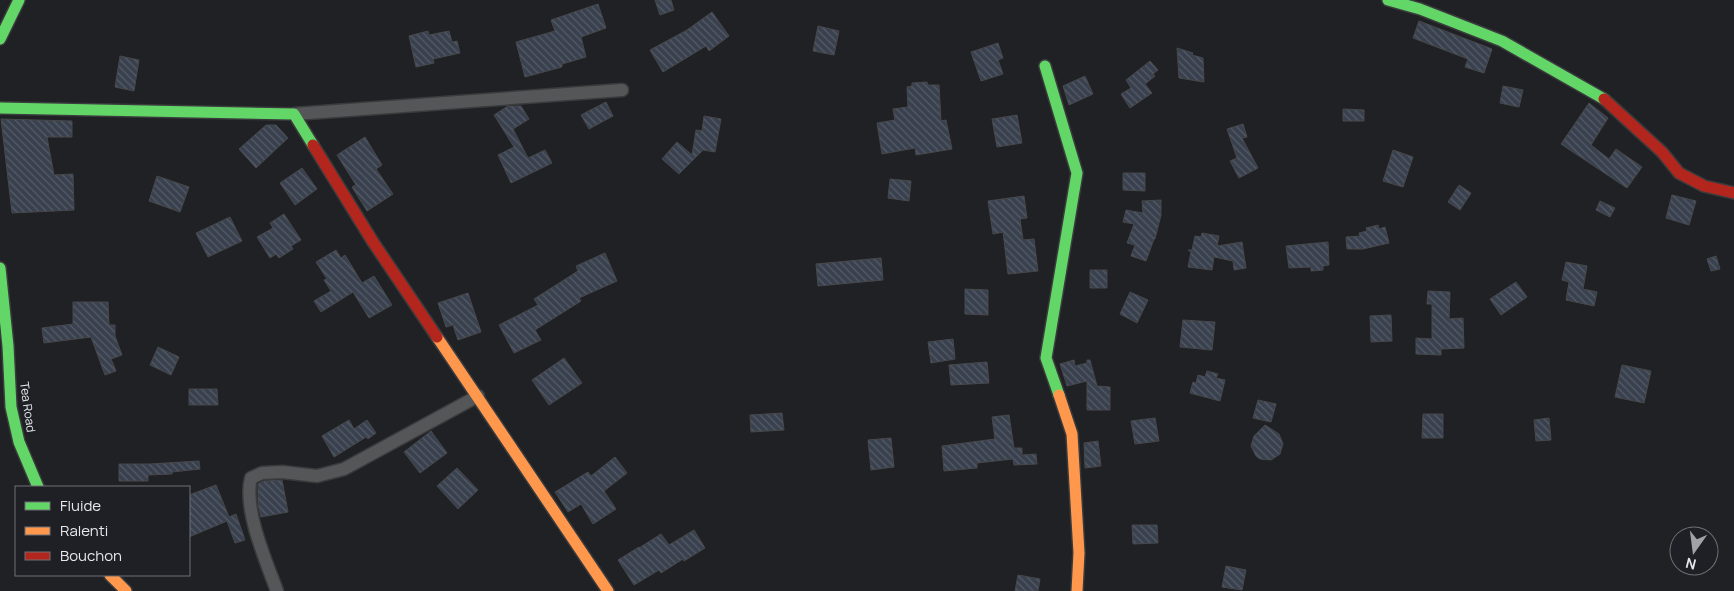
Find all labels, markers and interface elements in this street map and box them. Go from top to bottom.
street label: Tea Road [16,381,40,433]
legend [15,486,190,576]
text: Fluide [60,495,101,516]
text: Ralenti [60,520,108,541]
north arrow [1669,526,1719,576]
text: Bouchon [60,545,122,566]
text: N [1684,554,1698,575]

